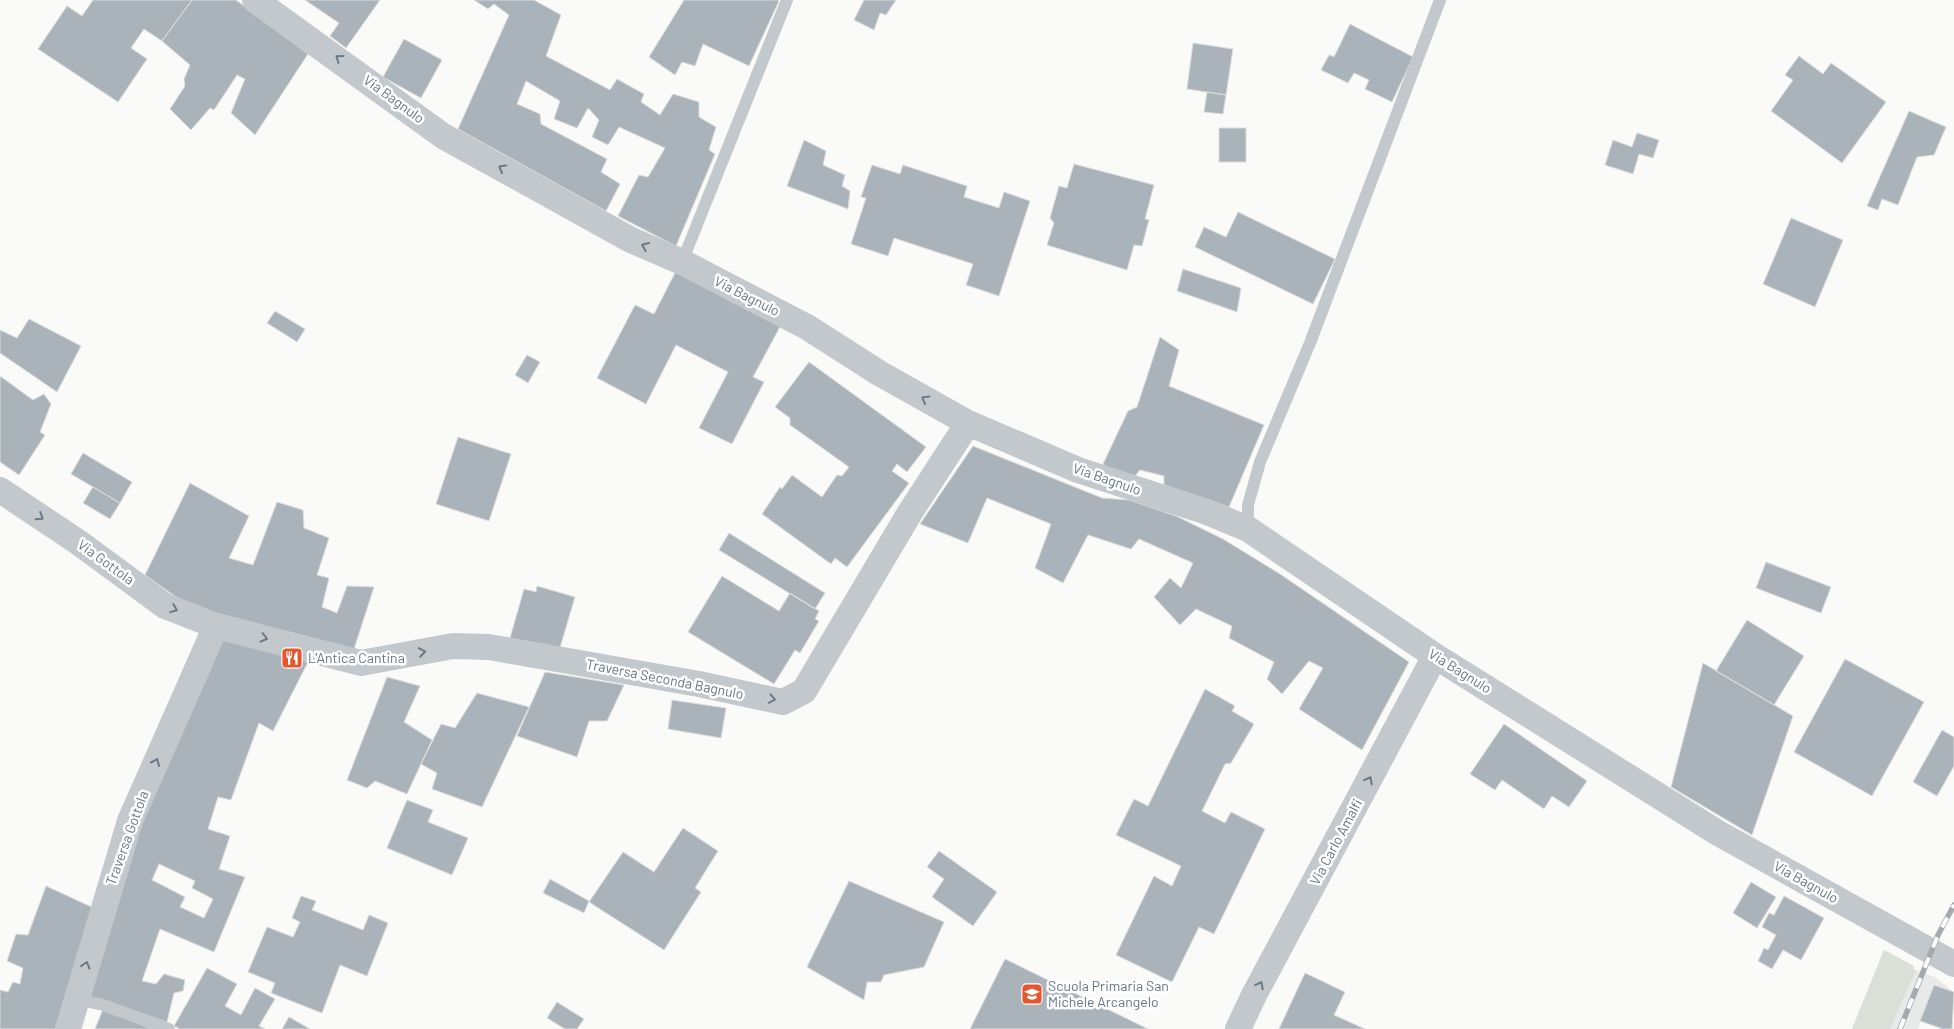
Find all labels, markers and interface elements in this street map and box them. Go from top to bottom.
one-way arrow [335,55,345,64]
street label: Via Bagnulo [361,71,428,126]
one-way arrow [498,165,507,175]
one-way arrow [641,241,650,252]
street label: Via Bagnulo [712,272,783,319]
one-way arrow [922,396,931,406]
street label: Via Bagnulo [1071,459,1144,498]
one-way arrow [35,511,44,520]
street label: Via Gottola [75,535,138,588]
one-way arrow [169,603,178,613]
one-way arrow [259,632,268,643]
street label: Via Bagnulo [1426,645,1495,697]
restaurant icon: L'Antica Cantina [280,646,304,670]
one-way arrow [418,647,426,657]
place label: L'Antica Cantina [308,649,405,666]
street label: Traversa Seconda Bagnulo [585,655,745,702]
one-way arrow [767,694,776,704]
one-way arrow [150,758,161,767]
one-way arrow [1363,776,1373,785]
street label: Traversa Gottola [102,788,151,887]
street label: Via Carlo Amalfi [1306,796,1365,888]
street label: Via Bagnulo [1771,857,1841,906]
one-way arrow [80,962,90,970]
place label: Scuola Primaria San Michele Arcangelo [1048,977,1169,1010]
one-way arrow [1253,981,1263,990]
school or university icon: Scuola Primaria San Michele Arcangelo [1020,982,1044,1006]

